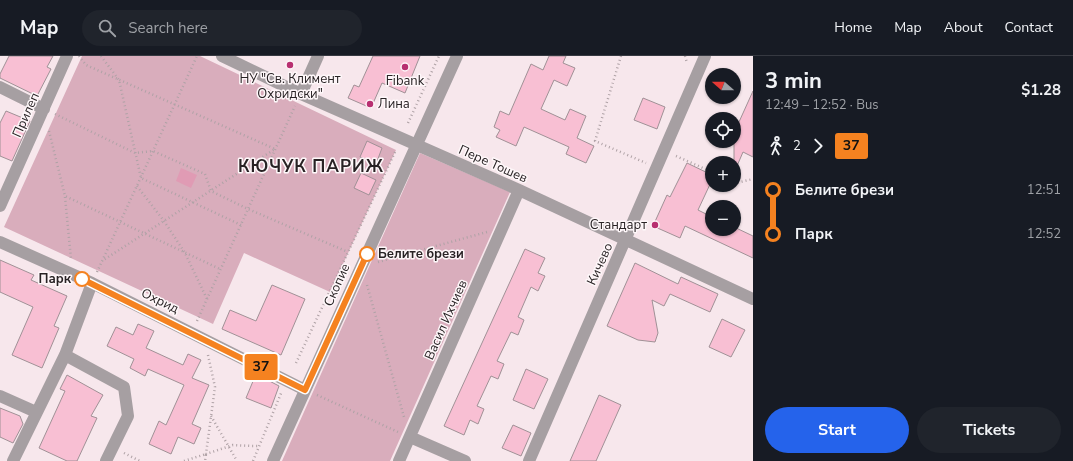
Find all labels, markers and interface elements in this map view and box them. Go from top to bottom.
search box [82,10,362,46]
text: Map [20,15,58,41]
icon: search [96,17,118,39]
text: Search here [128,18,208,38]
text: Home [834,18,872,37]
text: Map [894,18,922,37]
text: About [944,18,983,37]
text: Contact [1005,18,1053,37]
marker: НУ "Св. Климент Охридски" [285,60,295,70]
marker: Fibank [400,62,410,72]
text: 3 min [765,66,822,96]
north arrow [705,68,741,104]
map controls [705,68,741,236]
place label: НУ "Св. Климент Охридски" [239,70,341,103]
place label: Fibank [386,72,425,90]
text: $1.28 [1021,80,1061,100]
street label: Прилеп [8,90,44,140]
place label: Лина [378,95,410,113]
text: 12:49 – 12:52 · Bus [765,96,879,114]
marker: Лина [365,99,375,109]
button: locate [705,112,741,148]
icon: walk [765,135,787,157]
icon: forward [807,135,829,157]
text: 37 [843,136,860,155]
text: 2 [793,137,801,155]
street label: Пере Тошев [456,141,530,187]
district label: КЮЧУК ПАРИЖ [238,155,384,178]
button: + [705,156,741,192]
text: Белите брези [795,180,894,200]
text: 12:51 [1027,181,1061,199]
button: − [705,200,741,236]
place label: Стандарт [590,216,647,234]
marker: Стандарт [650,220,660,230]
text: Парк [795,224,833,244]
text: 12:52 [1027,225,1061,243]
street label: Кичево [583,240,617,288]
place label: Белите брези [378,245,464,263]
marker: Белите брези [359,246,375,262]
street label: Скопие [320,261,354,309]
place label: Парк [38,270,72,288]
marker: Парк [74,271,90,287]
street label: Васил Ихчиев [420,277,472,363]
street label: Охрид [138,284,182,318]
line badge: 37 [243,354,279,380]
text: 37 [253,357,269,376]
button: Start [765,407,909,453]
button: Tickets [917,407,1061,453]

